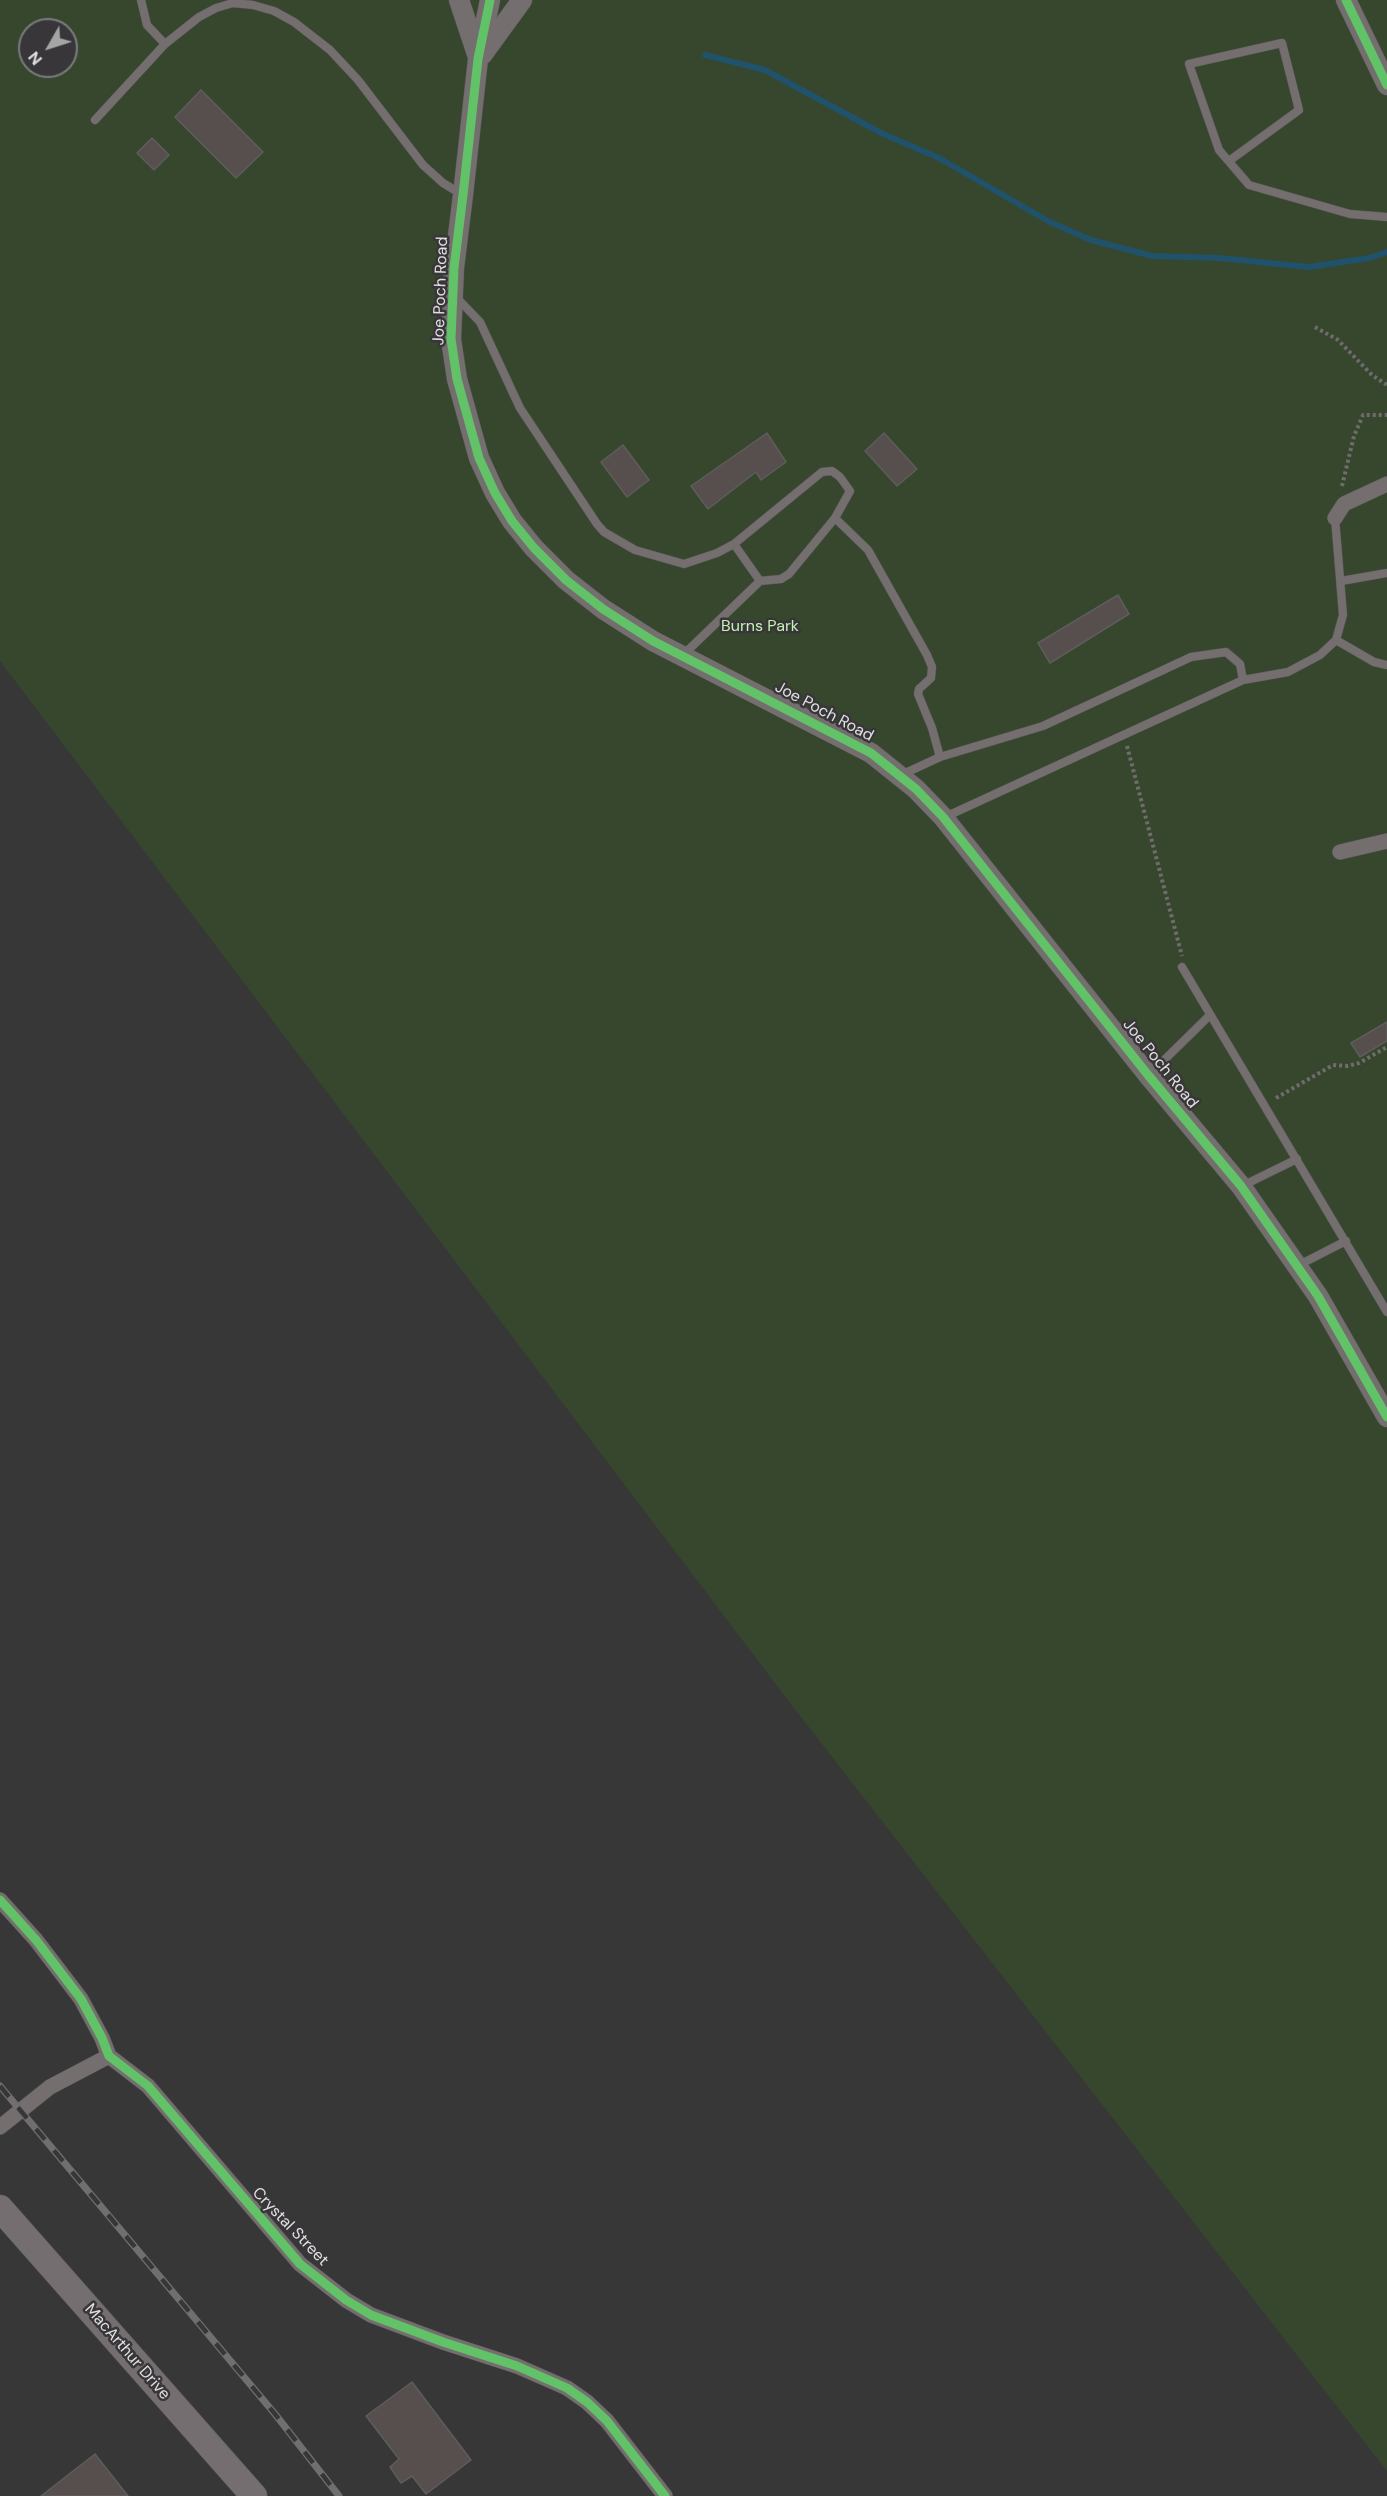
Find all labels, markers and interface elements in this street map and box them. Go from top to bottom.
north arrow [18,18,78,78]
text: N [23,47,47,70]
street label: Joe Poch Road [430,236,452,346]
park label: Burns Park [721,617,799,637]
street label: Joe Poch Road [771,678,877,746]
street label: Joe Poch Road [1118,1016,1202,1112]
street label: Crystal Street [248,2184,332,2270]
street label: MacArthur Drive [80,2300,174,2404]

